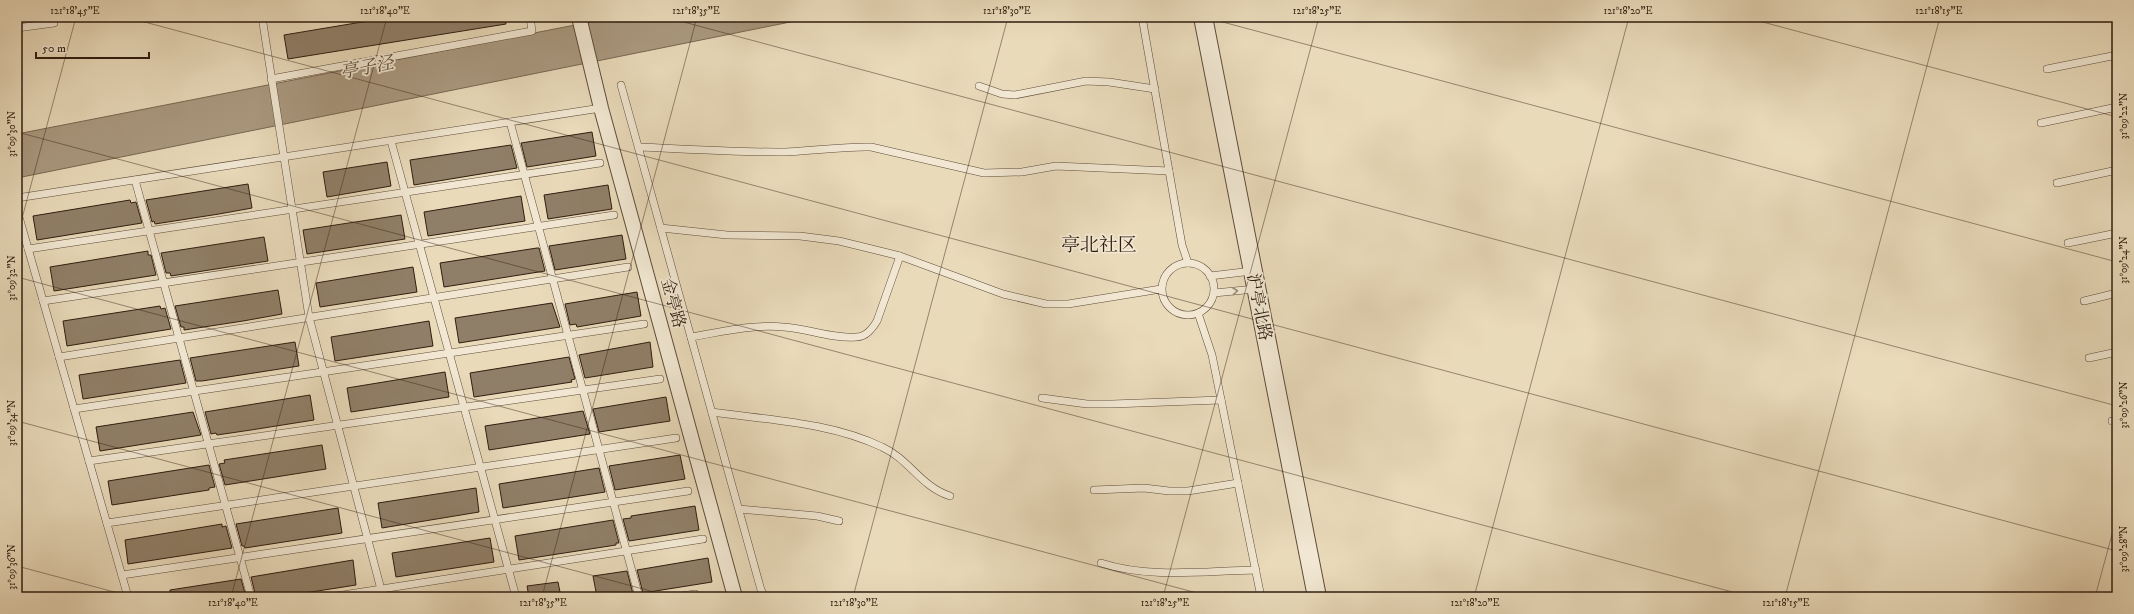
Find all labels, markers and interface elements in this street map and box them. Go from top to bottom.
text: 121°18'45"E [50,5,100,17]
text: 121°18'40"E [360,5,410,17]
text: 121°18'35"E [672,5,720,17]
text: 121°18'30"E [983,5,1031,17]
text: 121°18'25"E [1293,5,1341,17]
text: 121°18'20"E [1603,5,1653,17]
text: 121°18'15"E [1915,5,1963,17]
scale bar [36,34,149,60]
text: 50 m [42,41,66,56]
water label: 亭子泾 [338,52,398,84]
text: 31°09'22"N [2118,93,2130,139]
text: 31°09'30"N [6,111,18,157]
district label: 亭北社区 [1061,234,1137,257]
text: 31°09'24"N [2118,236,2130,284]
text: 31°09'32"N [6,255,18,301]
street label: 沪亭北路 [1242,272,1276,342]
street label: 金亭路 [656,276,690,330]
one-way arrow [1232,287,1238,296]
text: 31°09'26"N [2118,382,2130,428]
text: 31°09'34"N [6,400,18,446]
text: 31°09'28"N [2118,526,2130,572]
text: 31°09'36"N [6,544,18,590]
text: 121°18'40"E [208,597,258,609]
text: 121°18'35"E [519,597,567,609]
text: 121°18'30"E [830,597,878,609]
text: 121°18'25"E [1141,597,1189,609]
text: 121°18'20"E [1450,597,1500,609]
text: 121°18'15"E [1762,597,1810,609]

